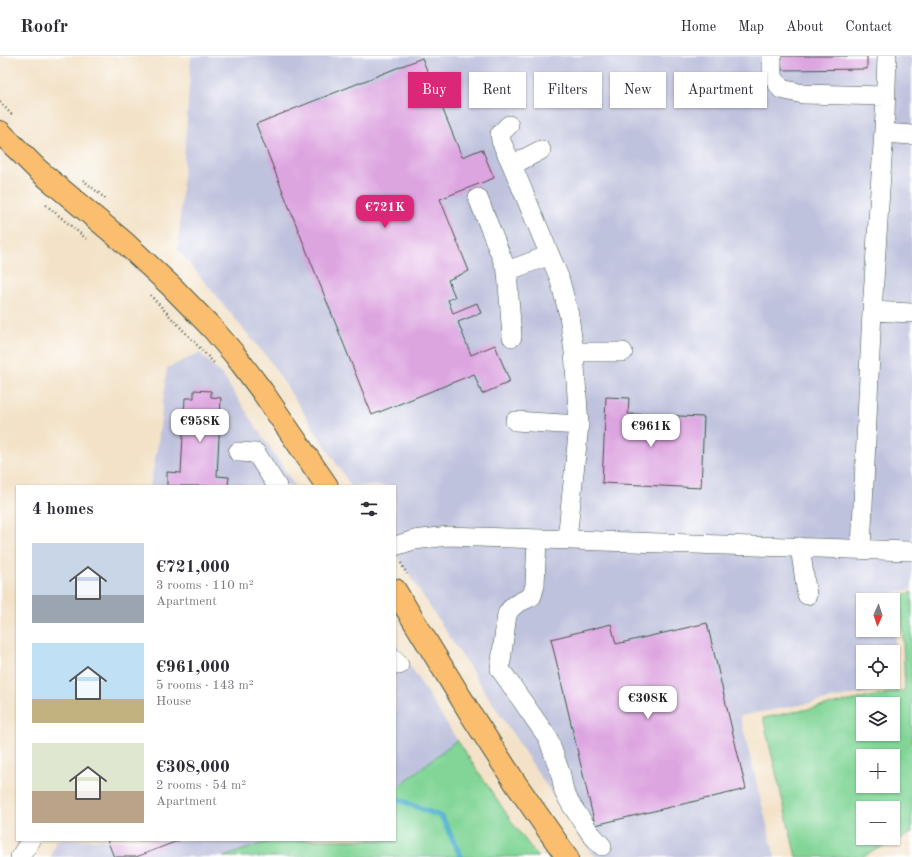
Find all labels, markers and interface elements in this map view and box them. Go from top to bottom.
text: Roofr [20,18,68,37]
text: Home [681,20,716,34]
text: Map [738,20,764,34]
text: About [786,20,823,34]
text: Contact [845,20,892,34]
chip: Buy [408,72,461,108]
chip: Rent [469,72,526,108]
chip: Filters [534,72,602,108]
chip: New [610,72,666,108]
chip: Apartment [674,72,767,108]
pin: €721K [357,195,413,229]
text: €721K [365,201,405,214]
pin: €958K [172,409,228,443]
pin: €961K [623,414,679,448]
text: €958K [180,415,220,428]
text: €961K [631,420,671,433]
icon: filters [358,498,380,520]
text: 4 homes [32,501,94,518]
icon: home [64,559,112,607]
text: €721,000 [156,559,230,576]
text: 3 rooms · 110 m² [156,579,254,592]
north arrow [856,593,900,637]
map controls [856,593,900,845]
text: Apartment [156,595,217,608]
button: locate [856,645,900,689]
icon: home [64,659,112,707]
text: €961,000 [156,659,230,676]
text: 5 rooms · 143 m² [156,679,254,692]
pin: €308K [620,686,676,720]
text: €308K [628,692,668,705]
text: House [156,695,191,708]
button: layers [856,697,900,741]
button: + [856,749,900,793]
icon: home [64,759,112,807]
text: €308,000 [156,759,230,776]
text: 2 rooms · 54 m² [156,779,246,792]
text: Apartment [156,795,217,808]
button: − [856,801,900,845]

